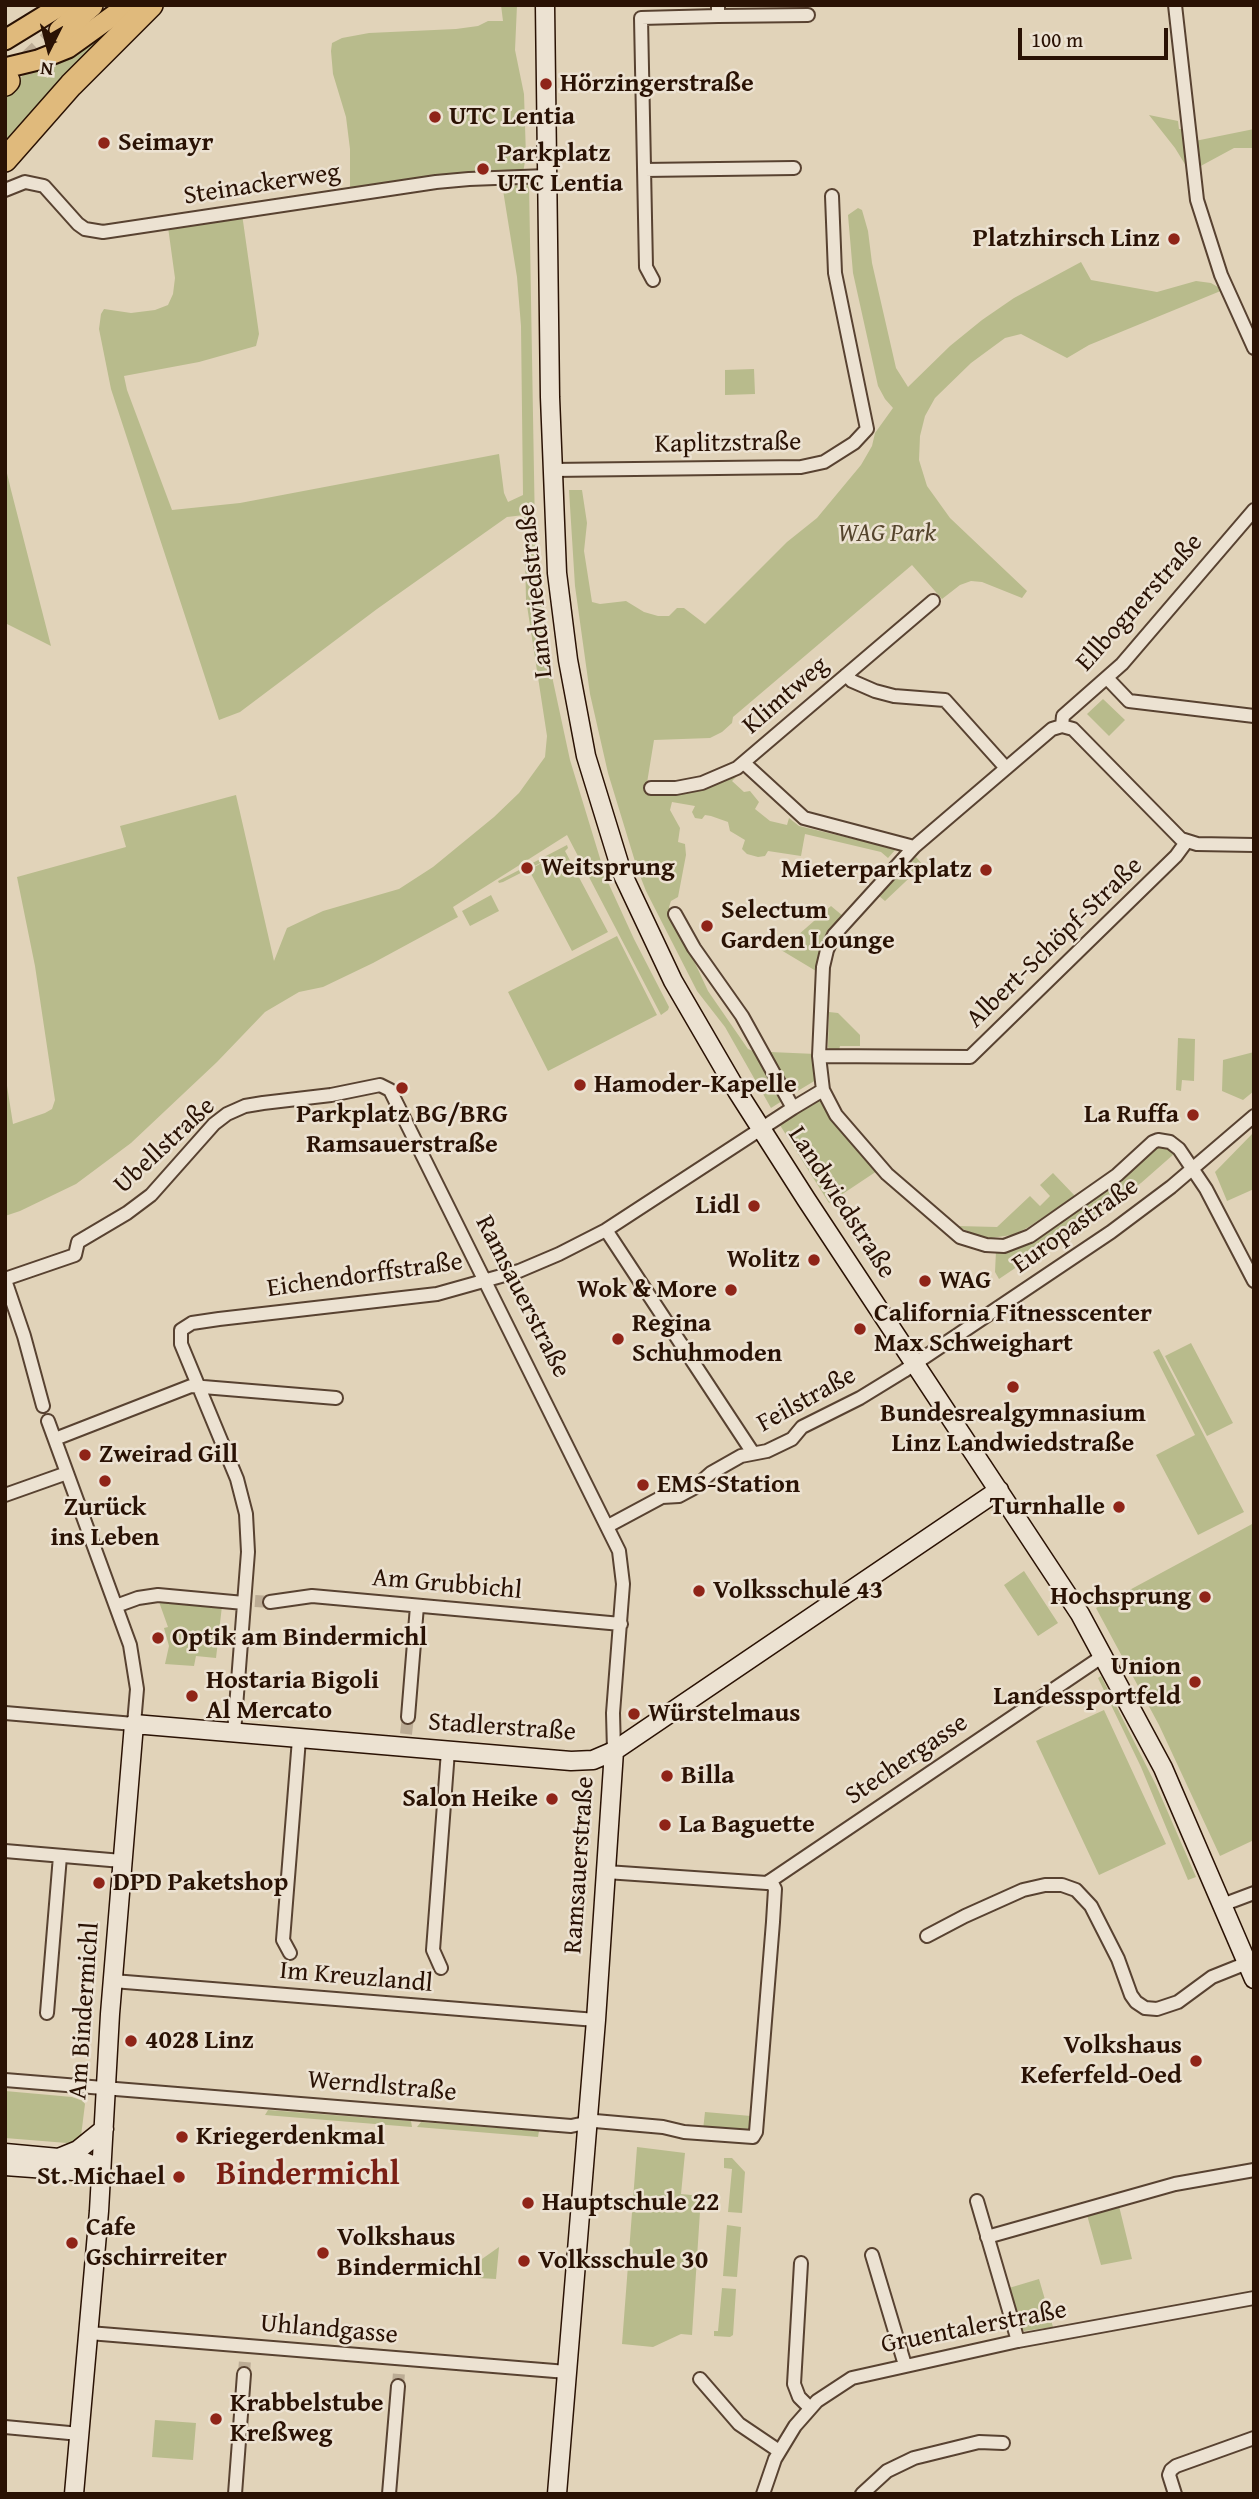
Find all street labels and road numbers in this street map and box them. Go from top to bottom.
street label: Steinackerweg [181,157,343,213]
street label: Kaplitzstraße [654,427,802,461]
street label: Landwiedstraße [511,502,561,680]
street label: Ellbognerstraße [1070,528,1210,678]
street label: Klimtweg [737,650,835,742]
street label: Albert-Schöpf-Straße [961,851,1149,1035]
street label: Ubellstraße [108,1091,222,1201]
street label: Landwiedstraße [780,1121,902,1285]
street label: Europastraße [1007,1171,1145,1281]
street label: Ramsauerstraße [468,1211,576,1383]
street label: Eichendorffstraße [265,1247,465,1305]
street label: Feilstraße [752,1360,862,1440]
street label: Am Grubbichl [371,1563,523,1607]
street label: Stadlerstraße [427,1707,577,1749]
street label: Stechergasse [840,1708,974,1812]
street label: Ramsauerstraße [558,1775,602,1955]
street label: Am Bindermichl [63,1921,107,2101]
street label: Im Kreuzlandl [278,1956,434,2000]
street label: Werndlstraße [306,2065,458,2109]
street label: Gruentalerstraße [879,2295,1069,2361]
street label: Uhlandgasse [259,2308,399,2352]

